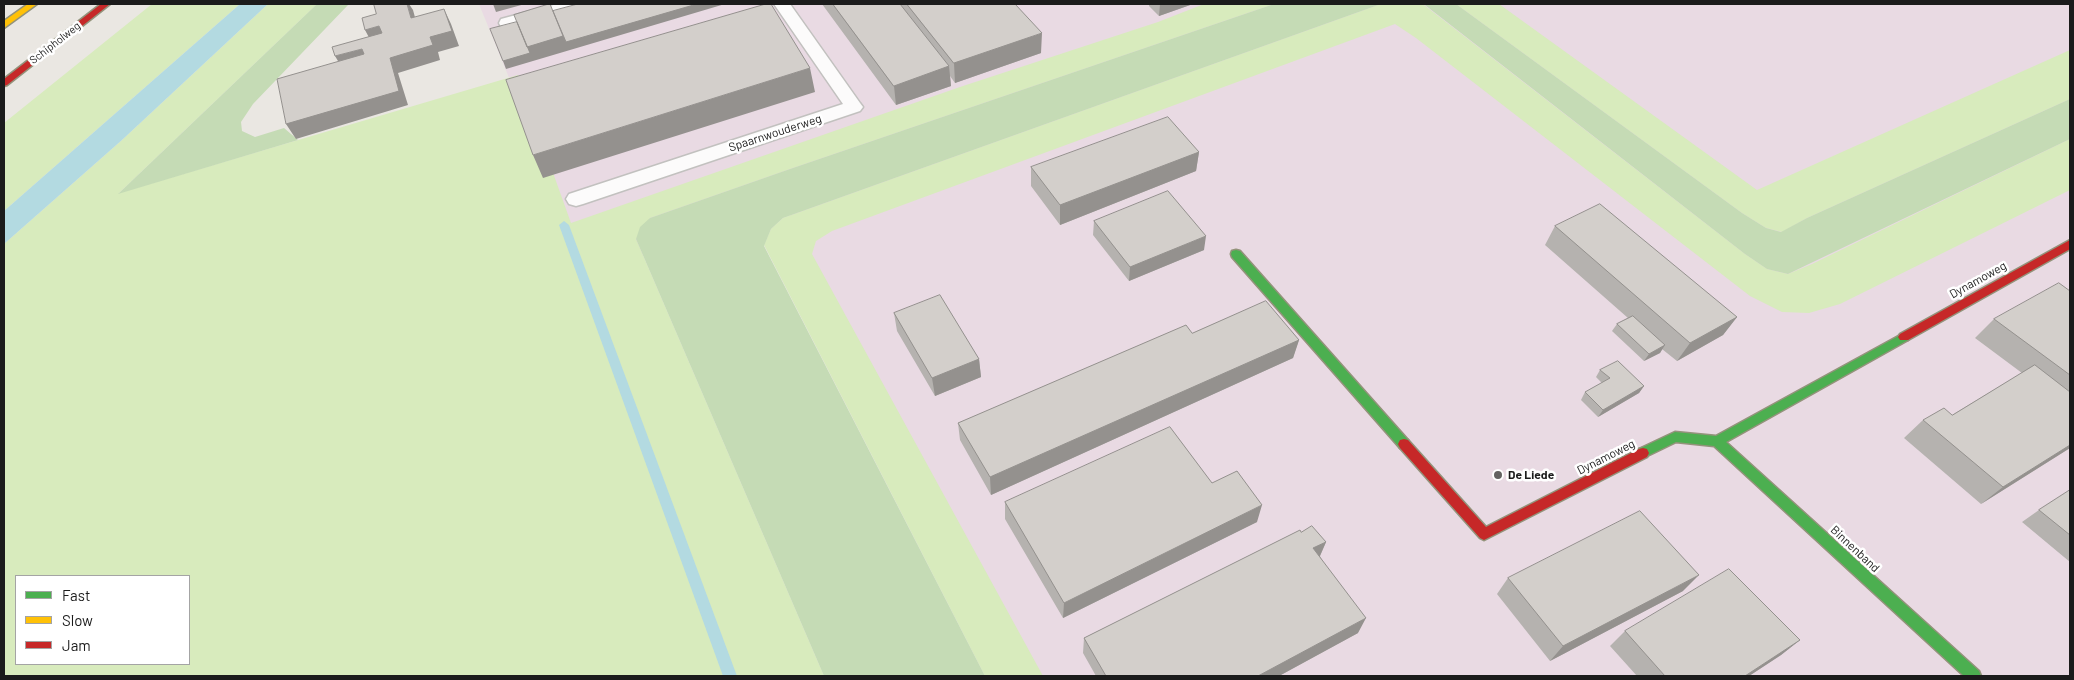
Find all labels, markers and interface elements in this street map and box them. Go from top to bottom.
street label: Schipholweg [27,19,83,67]
street label: Spaarnwouderweg [727,111,823,155]
street label: Dynamoweg [1947,258,2009,302]
street label: Dynamoweg [1575,436,1637,478]
place label: De Liede [1508,468,1554,482]
marker: De Liede [1492,469,1504,481]
street label: Binnenband [1827,523,1883,575]
legend [15,575,190,665]
text: Fast [62,586,90,604]
text: Slow [62,611,93,629]
text: Jam [62,636,91,654]

